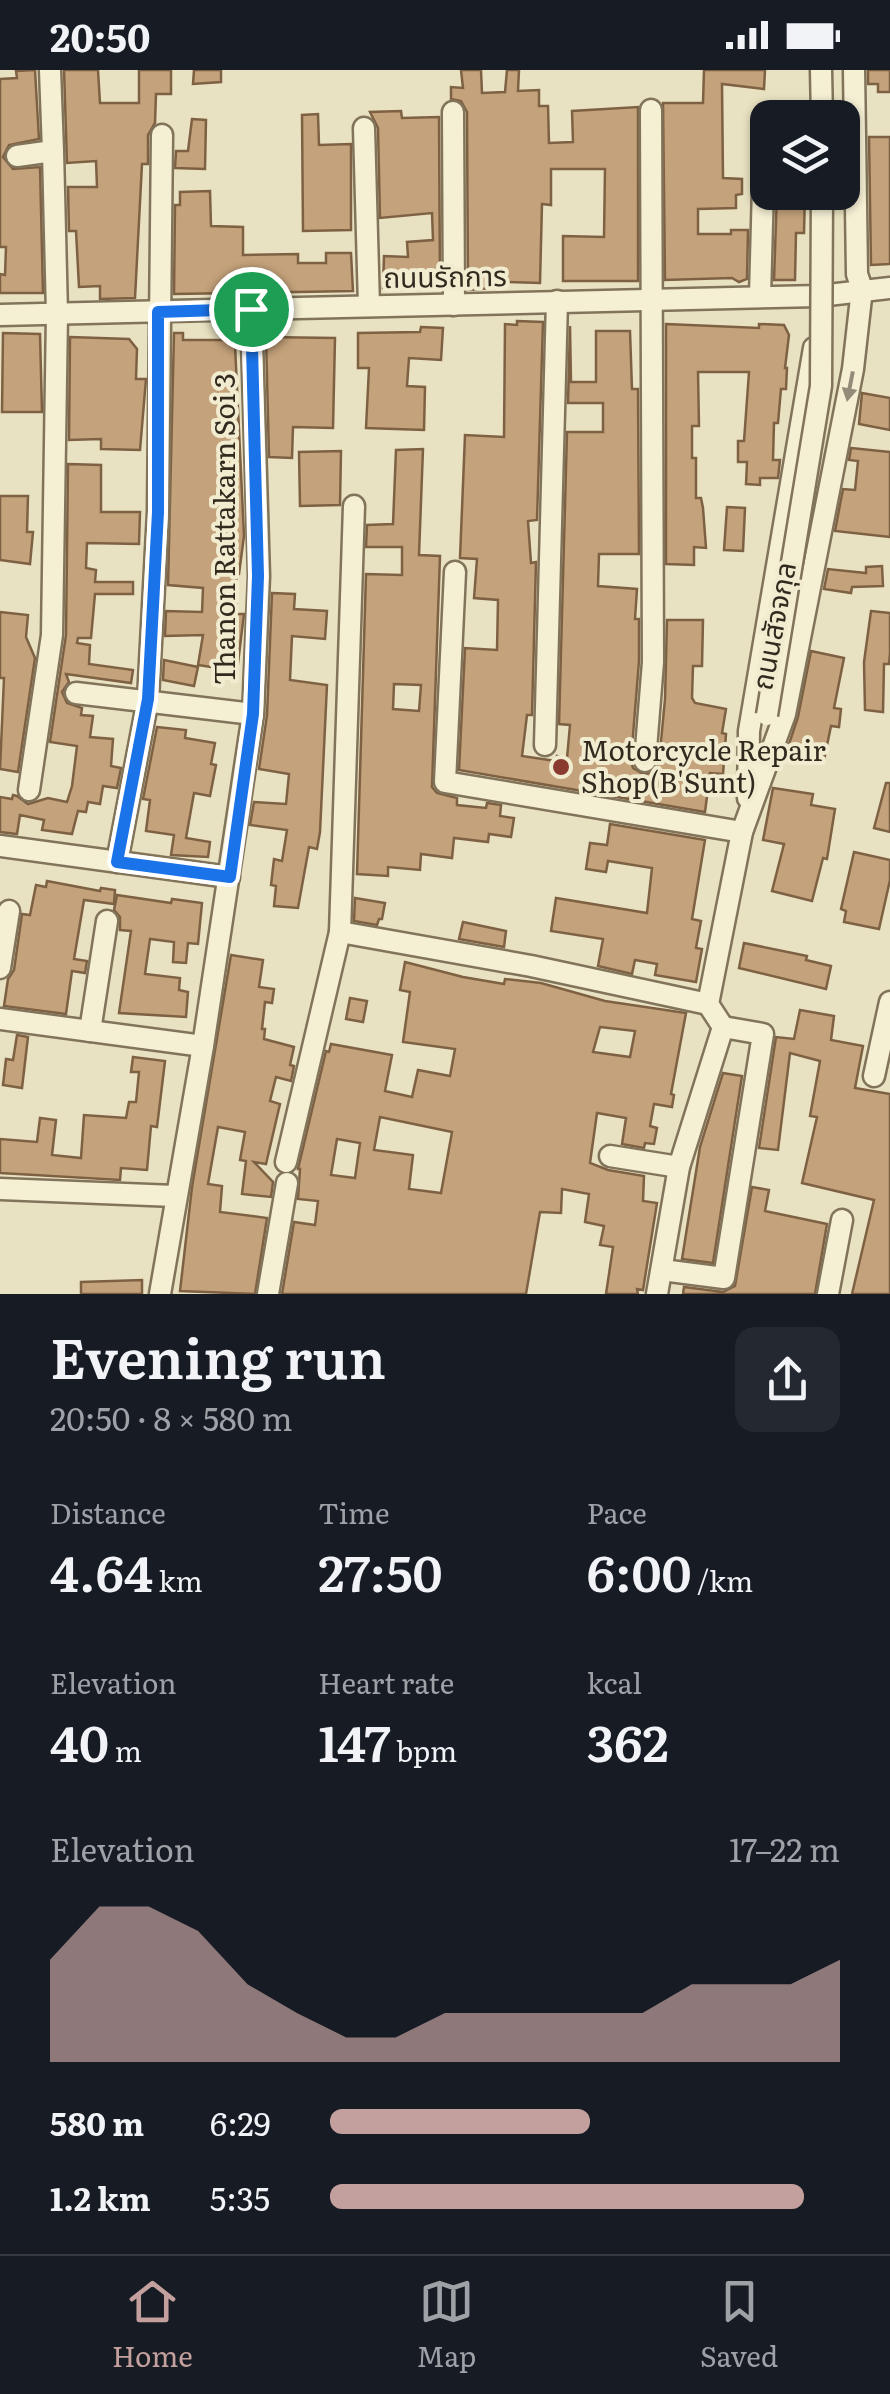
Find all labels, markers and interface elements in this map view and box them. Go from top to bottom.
text: 20:50 [50,7,150,64]
map controls [750,100,860,210]
button: layers [750,100,860,210]
street label: ถนนรัถการ [383,253,507,297]
pin [209,267,294,352]
icon: arrive [224,282,279,337]
one-way arrow [842,371,857,402]
street label: Thanon Rattakarn Soi 3 [202,373,244,685]
street label: ถนนสัจจกุล [739,558,805,693]
place label: Motorcycle Repair Shop(B'Sunt) [581,728,827,802]
marker: Motorcycle Repair Shop(B'Sunt) [550,756,572,778]
text: Evening run [50,1314,386,1396]
button: share [735,1327,840,1432]
text: 20:50 · 8 × 580 m [50,1393,292,1441]
text: Distance [50,1491,166,1533]
text: Time [318,1491,390,1533]
text: Pace [587,1491,647,1533]
text: 4.64 [50,1533,153,1607]
text: 27:50 [318,1533,443,1607]
text: 6:00 [587,1533,691,1607]
text: km [153,1559,203,1601]
text: /km [691,1559,753,1601]
text: Elevation [50,1661,177,1703]
text: Heart rate [318,1661,454,1703]
text: kcal [587,1661,642,1703]
text: 40 [50,1703,109,1777]
text: 147 [318,1703,391,1777]
text: 362 [587,1703,669,1777]
text: m [109,1729,142,1771]
text: bpm [391,1729,457,1771]
text: Elevation [50,1824,195,1872]
text: 17–22 m [729,1824,840,1872]
text: 580 m [50,2098,144,2146]
text: 6:29 [210,2098,270,2146]
text: 1.2 km [50,2173,151,2221]
text: 5:35 [210,2173,270,2221]
tab: Home [112,2274,193,2376]
tab: Map [417,2274,476,2376]
tab: Saved [700,2274,778,2376]

